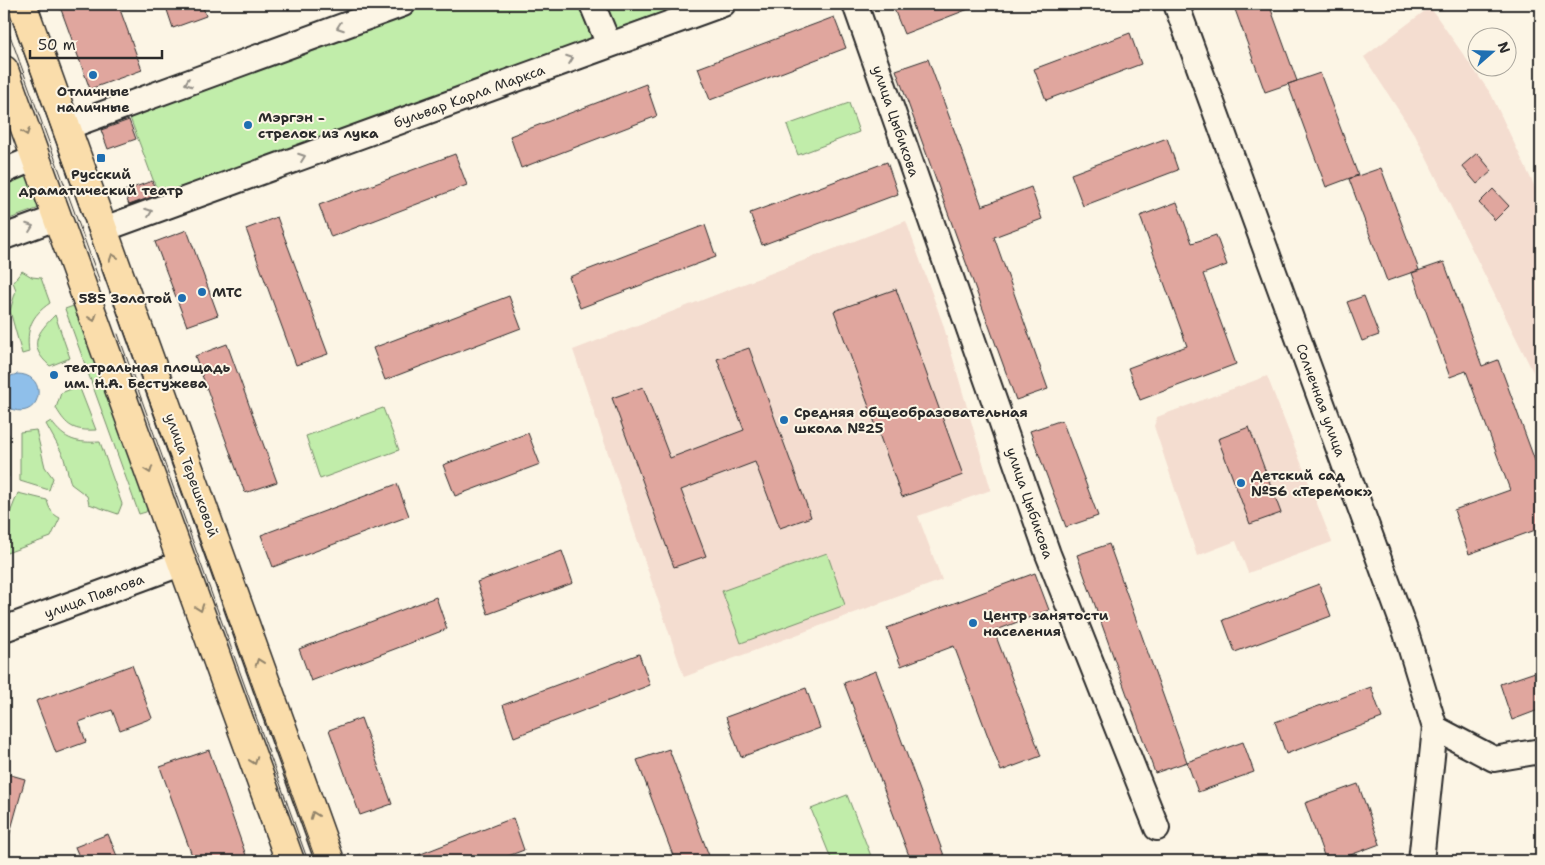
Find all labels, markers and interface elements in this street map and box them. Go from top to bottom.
one-way arrow [337,21,345,31]
scale bar [30,28,162,60]
north arrow [1468,28,1518,78]
text: 50 m [38,35,76,55]
text: N [1494,39,1515,56]
one-way arrow [565,55,574,65]
street label: бульвар Карла Маркса [391,60,547,132]
street label: улица Цыбикова [869,63,924,179]
marker: Отличные наличные [87,69,99,81]
one-way arrow [184,77,193,87]
place label: Отличные наличные [56,82,130,116]
place label: Мэргэн - стрелок из лука [258,108,379,142]
marker: Мэргэн - стрелок из лука [242,119,254,131]
one-way arrow [20,127,30,136]
marker: Русский драматический театр [95,152,107,164]
one-way arrow [297,152,306,162]
place label: Русский драматический театр [19,165,183,199]
one-way arrow [145,208,153,218]
one-way arrow [25,223,34,233]
one-way arrow [109,254,119,262]
place label: МТС [212,283,242,301]
marker: МТС [196,286,208,298]
place label: 585 Золотой [79,289,172,307]
marker: 585 Золотой [176,292,188,304]
one-way arrow [87,313,97,322]
street label: Солнечная улица [1292,341,1350,459]
place label: театральная площадь им. Н.А. Бестужева [64,358,230,392]
marker: театральная площадь им. Н.А. Бестужева [48,369,60,381]
place label: Средняя общеобразовательная школа №25 [794,403,1028,437]
street label: улица Терешковой [161,411,223,539]
marker: Средняя общеобразовательная школа №25 [778,414,790,426]
street label: улица Цыбикова [1003,445,1058,561]
one-way arrow [143,465,153,474]
place label: Детский сад №56 «Теремок» [1251,466,1373,500]
marker: Детский сад №56 «Теремок» [1235,477,1247,489]
street label: улица Павлова [42,570,146,622]
one-way arrow [194,604,204,612]
place label: Центр занятости населения [983,606,1109,640]
marker: Центр занятости населения [967,617,979,629]
one-way arrow [255,658,265,667]
one-way arrow [248,757,258,765]
one-way arrow [310,812,320,820]

